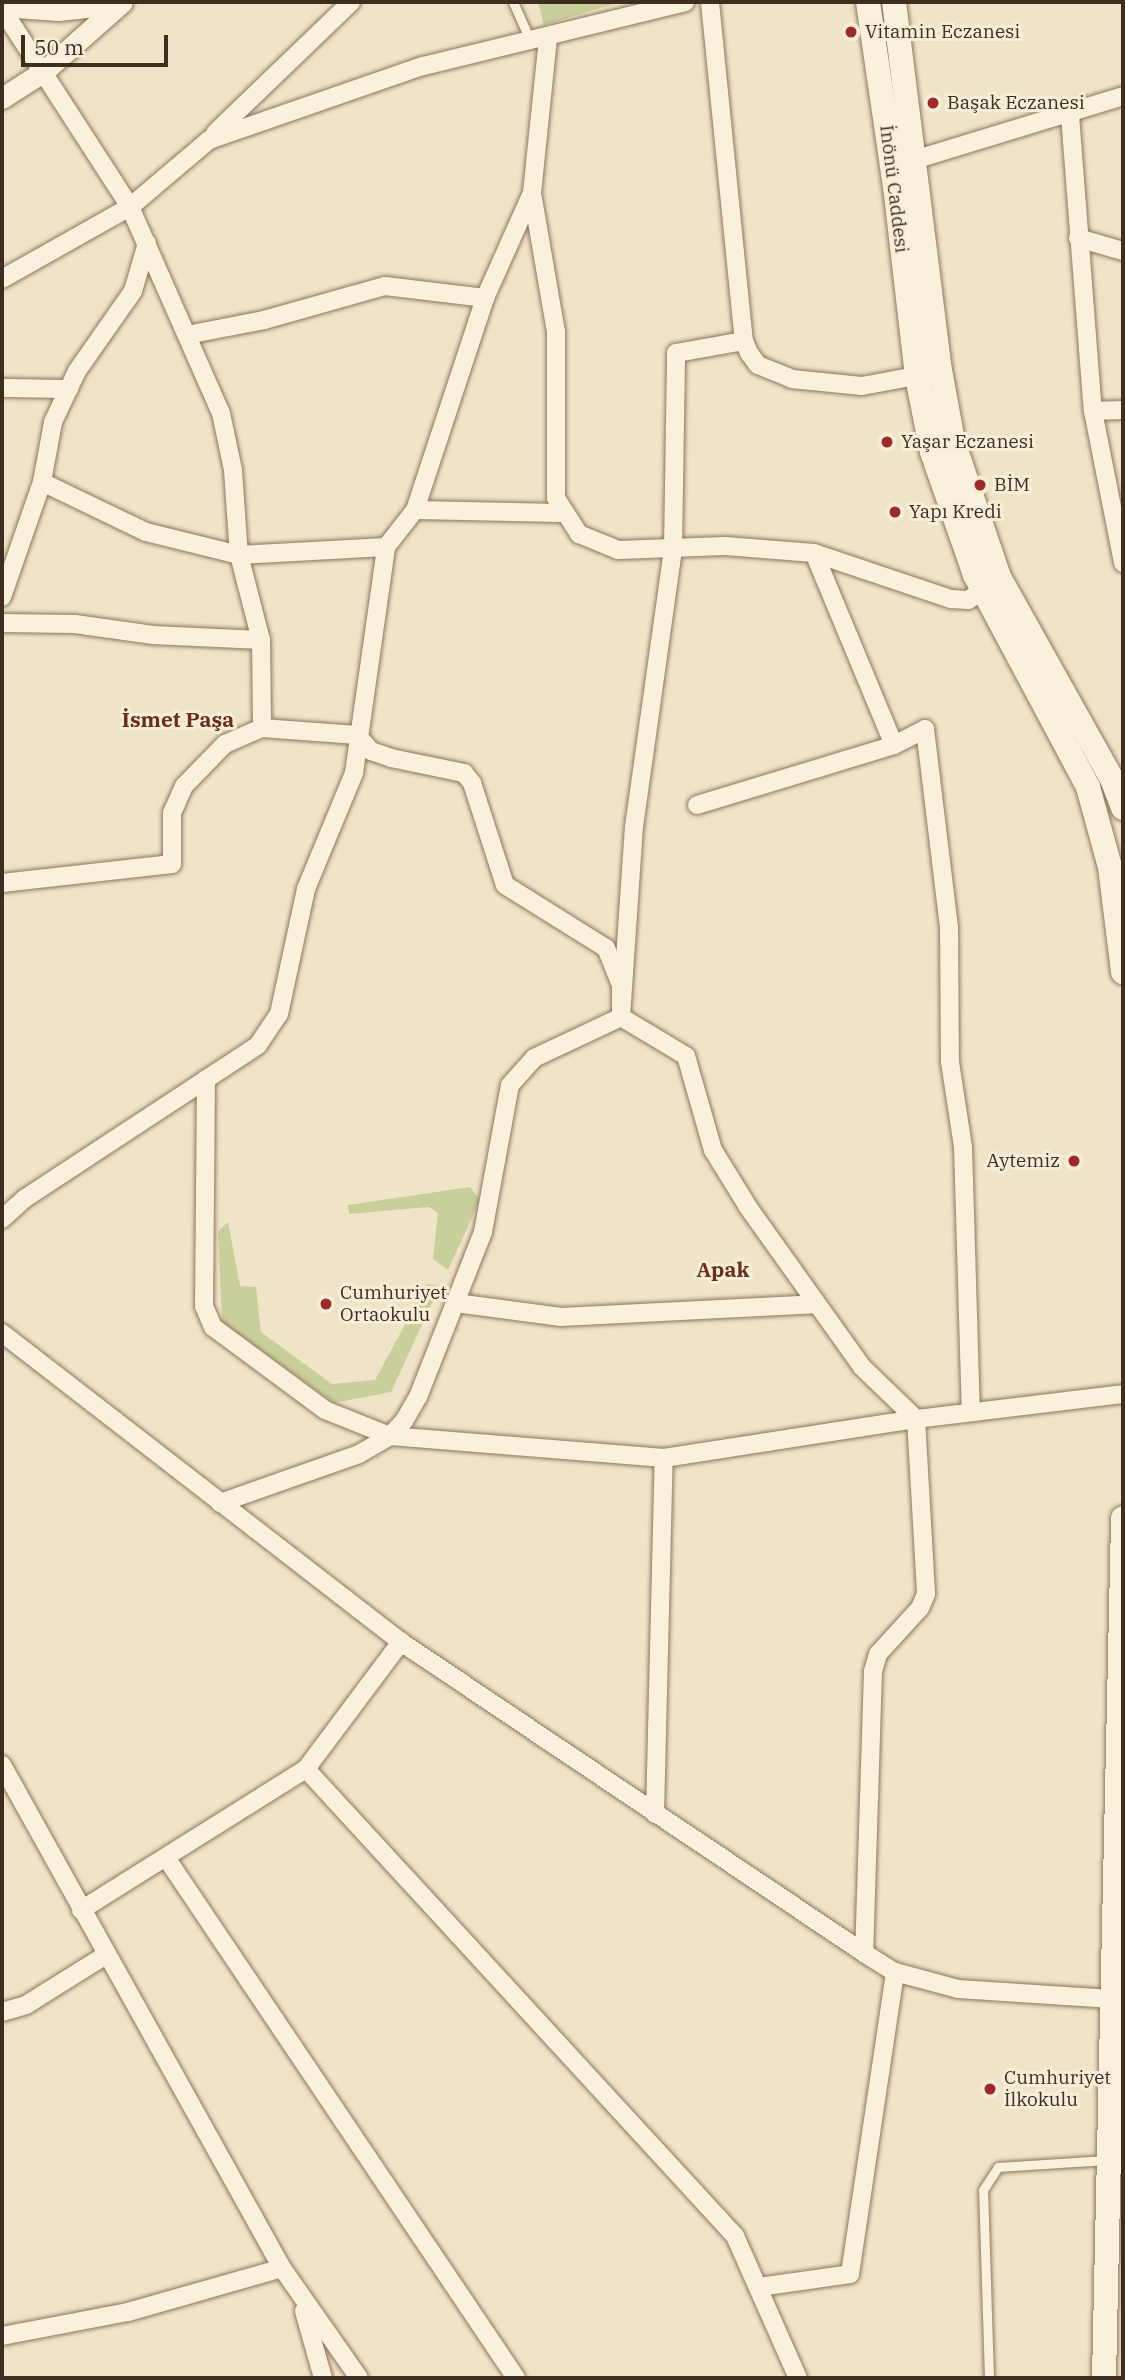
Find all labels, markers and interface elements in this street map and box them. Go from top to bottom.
scale bar [24,21,172,65]
place label: Vitamin Eczanesi [865,21,1020,43]
marker: Vitamin Eczanesi [843,24,859,40]
text: 50 m [34,33,84,61]
place label: Başak Eczanesi [947,92,1085,114]
marker: Başak Eczanesi [925,95,941,111]
street label: İnönü Caddesi [875,124,913,254]
place label: Yaşar Eczanesi [901,431,1034,453]
marker: Yaşar Eczanesi [879,434,895,450]
place label: BİM [994,474,1030,496]
marker: BİM [972,477,988,493]
place label: Yapı Kredi [909,501,1002,523]
marker: Yapı Kredi [887,504,903,520]
district label: İsmet Paşa [122,706,234,732]
place label: Aytemiz [986,1150,1060,1172]
marker: Aytemiz [1066,1153,1082,1169]
district label: Apak [696,1256,750,1282]
place label: Cumhuriyet Ortaokulu [340,1282,447,1326]
marker: Cumhuriyet Ortaokulu [318,1296,334,1312]
place label: Cumhuriyet İlkokulu [1004,2067,1111,2111]
marker: Cumhuriyet İlkokulu [982,2081,998,2097]

